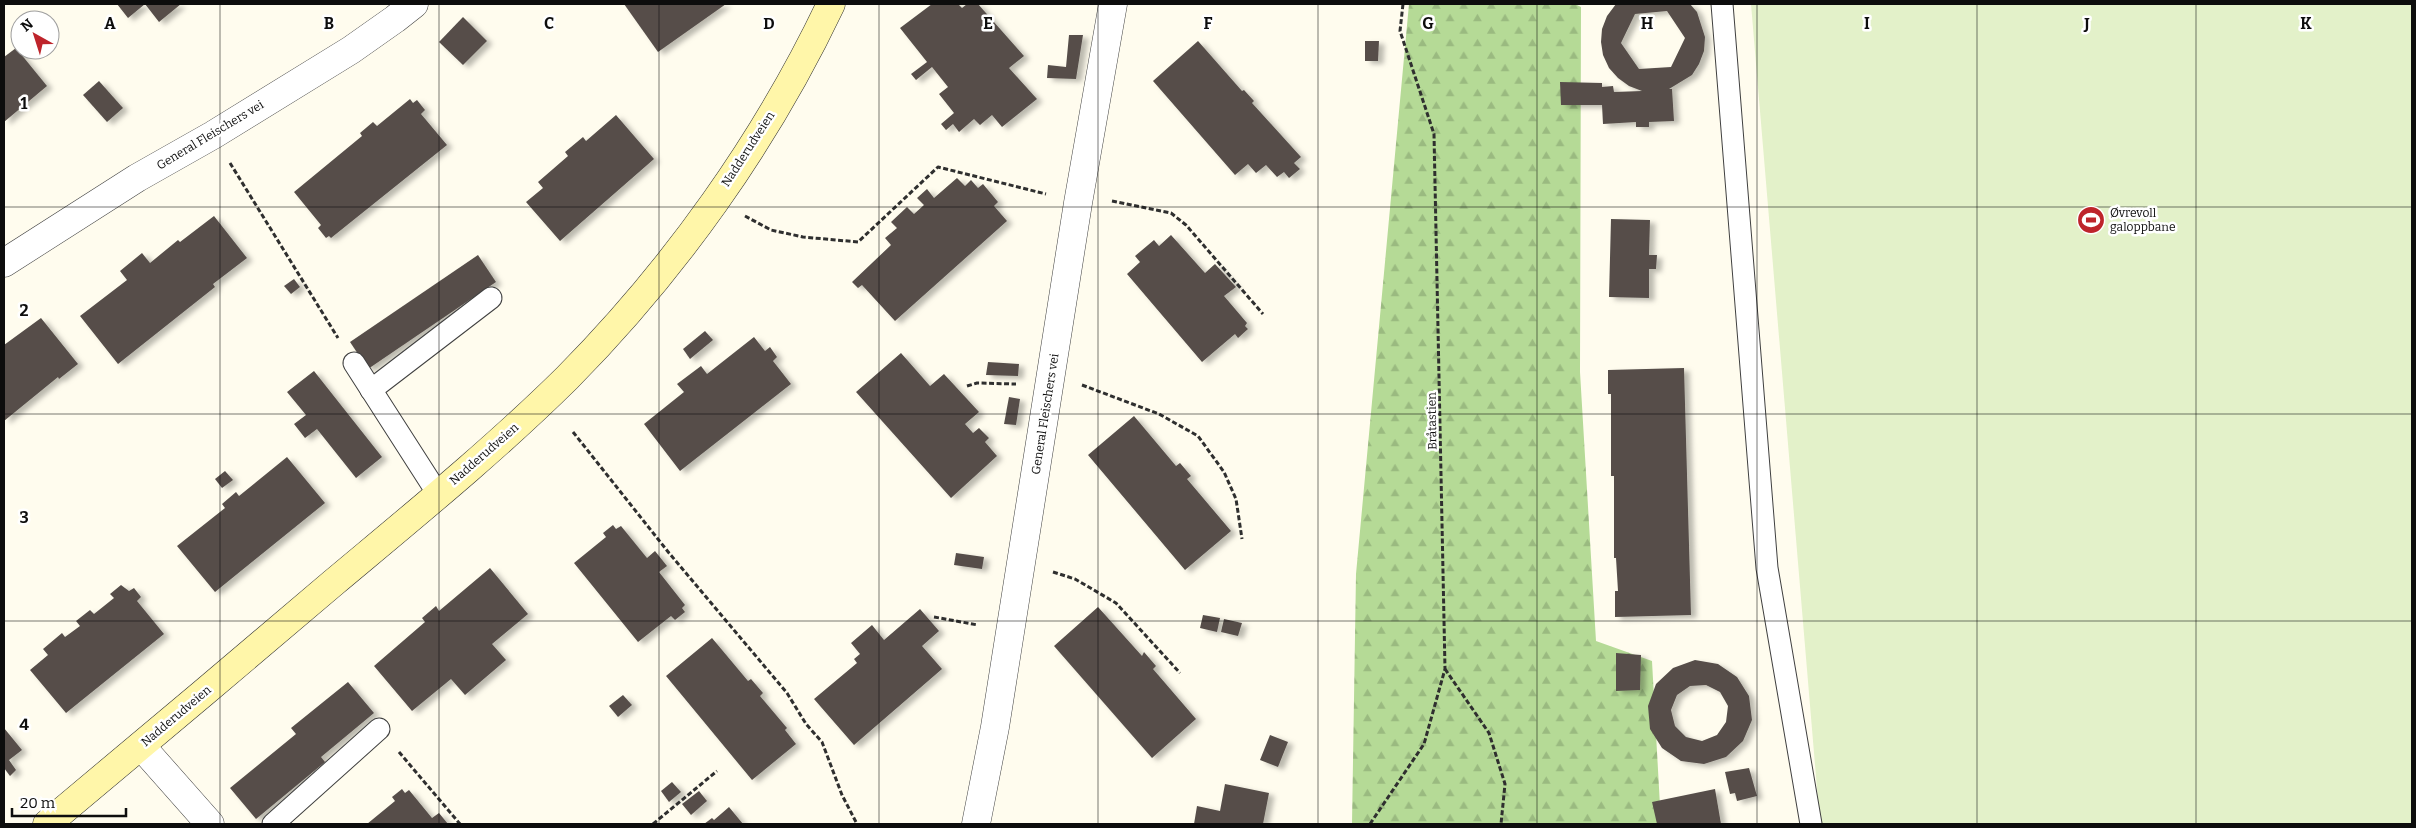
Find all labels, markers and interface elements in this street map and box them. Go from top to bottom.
north arrow [10,10,60,60]
text: A [104,14,116,33]
text: B [324,14,334,33]
text: C [544,14,554,33]
text: D [763,14,775,33]
text: E [983,14,993,33]
text: F [1204,14,1213,33]
text: G [1422,14,1434,33]
text: H [1641,14,1654,33]
text: I [1864,14,1870,33]
text: J [2083,14,2090,33]
text: K [2300,14,2312,33]
text: N [18,15,37,35]
text: 1 [21,94,28,113]
street label: General Fleischers vei [154,97,266,172]
street label: Nadderudveien [719,109,778,189]
sports icon: Øvrevoll galoppbane [2076,205,2106,235]
place label: Øvrevoll galoppbane [2110,206,2175,234]
text: 2 [19,301,29,320]
street label: General Fleischers vei [1029,352,1062,475]
street label: Bråtastien [1424,392,1440,450]
street label: Nadderudveien [447,420,522,488]
text: 3 [19,508,29,527]
street label: Nadderudveien [138,683,214,749]
text: 4 [19,715,29,734]
scale bar [12,786,126,818]
text: 20 m [20,794,56,812]

